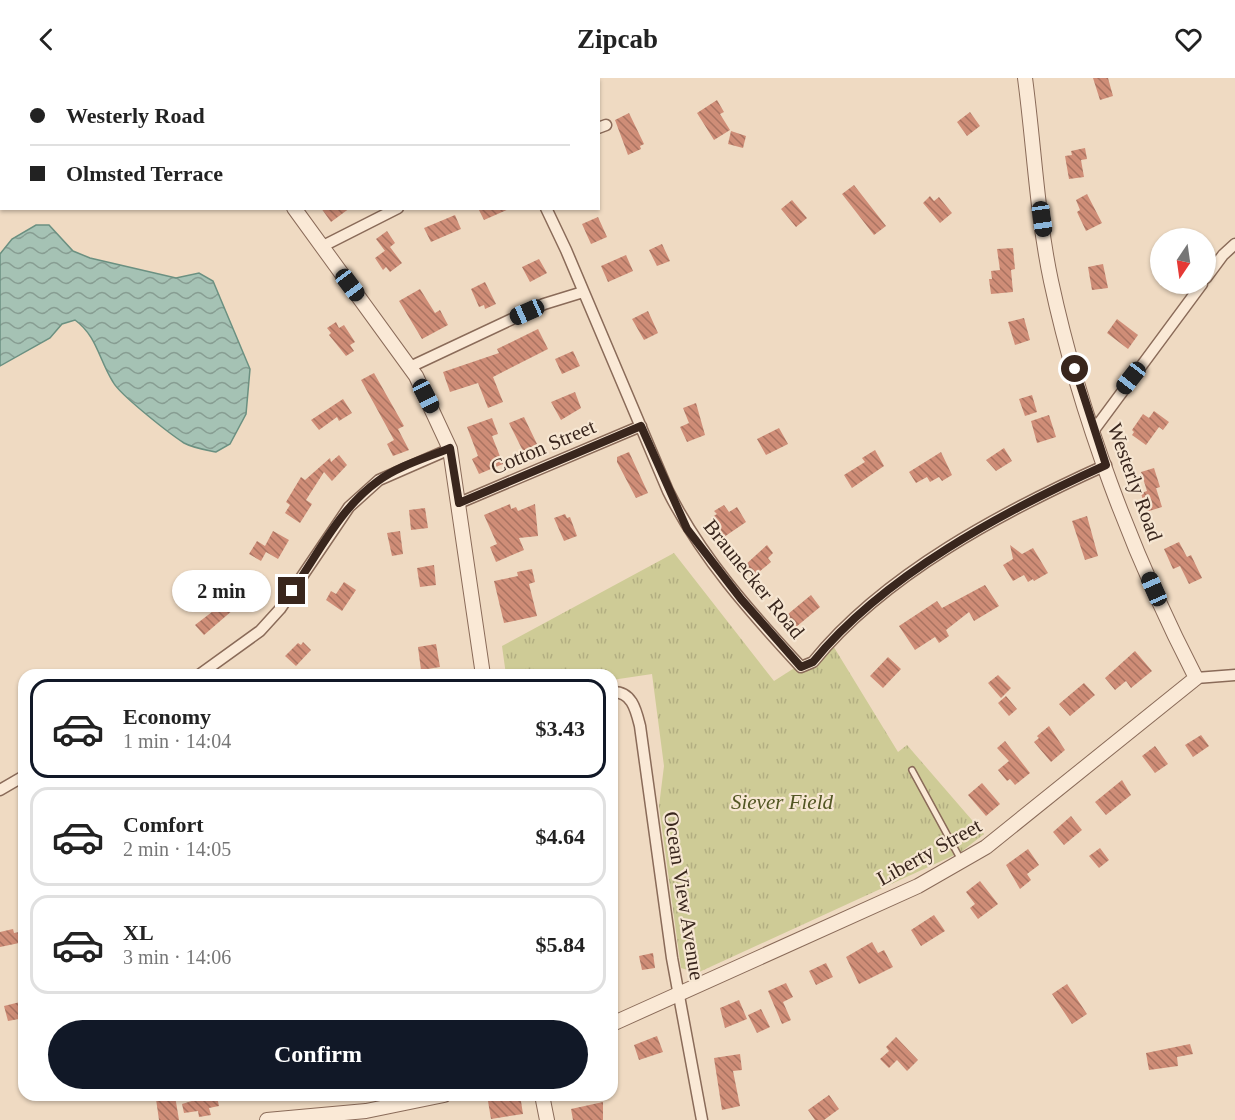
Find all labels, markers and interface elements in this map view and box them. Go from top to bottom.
icon: back [30,23,63,56]
icon: heart [1172,23,1205,56]
text: Zipcab [577,24,658,54]
text: Westerly Road [66,103,205,128]
text: Olmsted Terrace [66,161,223,186]
car [1031,200,1053,238]
north arrow [1150,228,1216,294]
map controls [1150,228,1216,294]
car [332,265,368,305]
car [507,296,547,328]
route start [1061,355,1088,382]
car [1113,358,1149,398]
car [410,376,442,416]
street label: Cotton Street [487,414,599,480]
street label: Westerly Road [1103,420,1168,545]
street label: Braunecker Road [699,515,810,644]
car [1138,569,1170,609]
callout: 2 min [172,570,271,612]
route end [278,577,305,604]
text: 2 min [197,580,246,602]
icon: car [51,702,105,756]
text: Economy [123,704,211,729]
text: $3.43 [536,716,585,741]
text: 1 min · 14:04 [123,730,231,752]
park label: Siever Field [731,790,834,814]
icon: car [51,810,105,864]
street label: Ocean View Avenue [659,810,709,982]
text: Comfort [123,812,204,837]
street label: Liberty Street [872,813,986,891]
text: $4.64 [536,824,585,849]
text: 2 min · 14:05 [123,838,231,860]
icon: car [51,918,105,972]
text: XL [123,920,154,945]
text: $5.84 [536,932,585,957]
text: 3 min · 14:06 [123,946,231,968]
button: Confirm [48,1020,588,1089]

